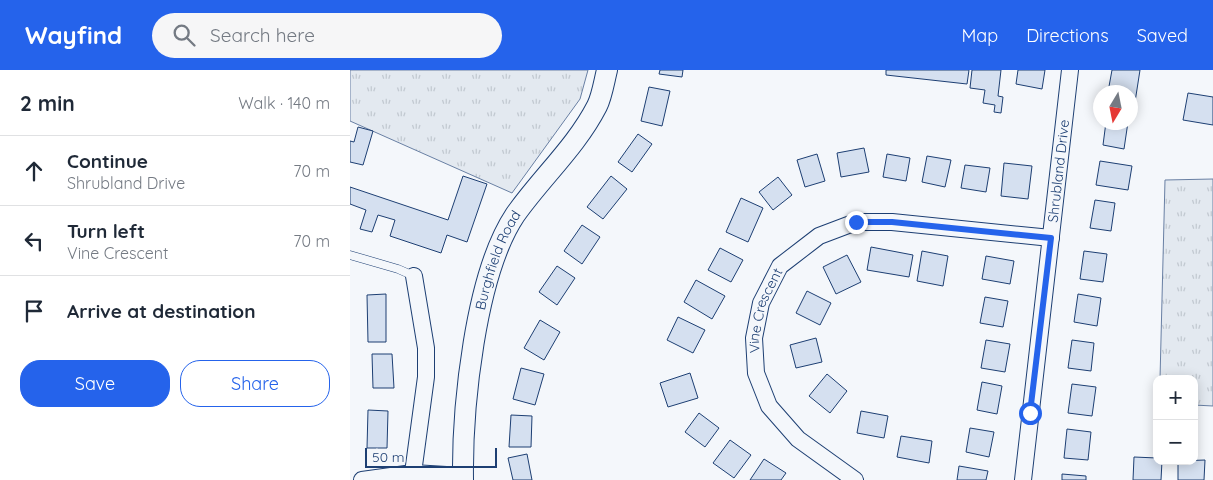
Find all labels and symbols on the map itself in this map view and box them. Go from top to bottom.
north arrow [1093,85,1138,130]
street label: Shrubland Drive [1044,118,1073,223]
street label: Burghfield Road [471,207,524,312]
route end [845,211,868,234]
street label: Vine Crescent [745,265,787,354]
route start [1019,402,1042,425]
scale bar [365,445,498,468]

